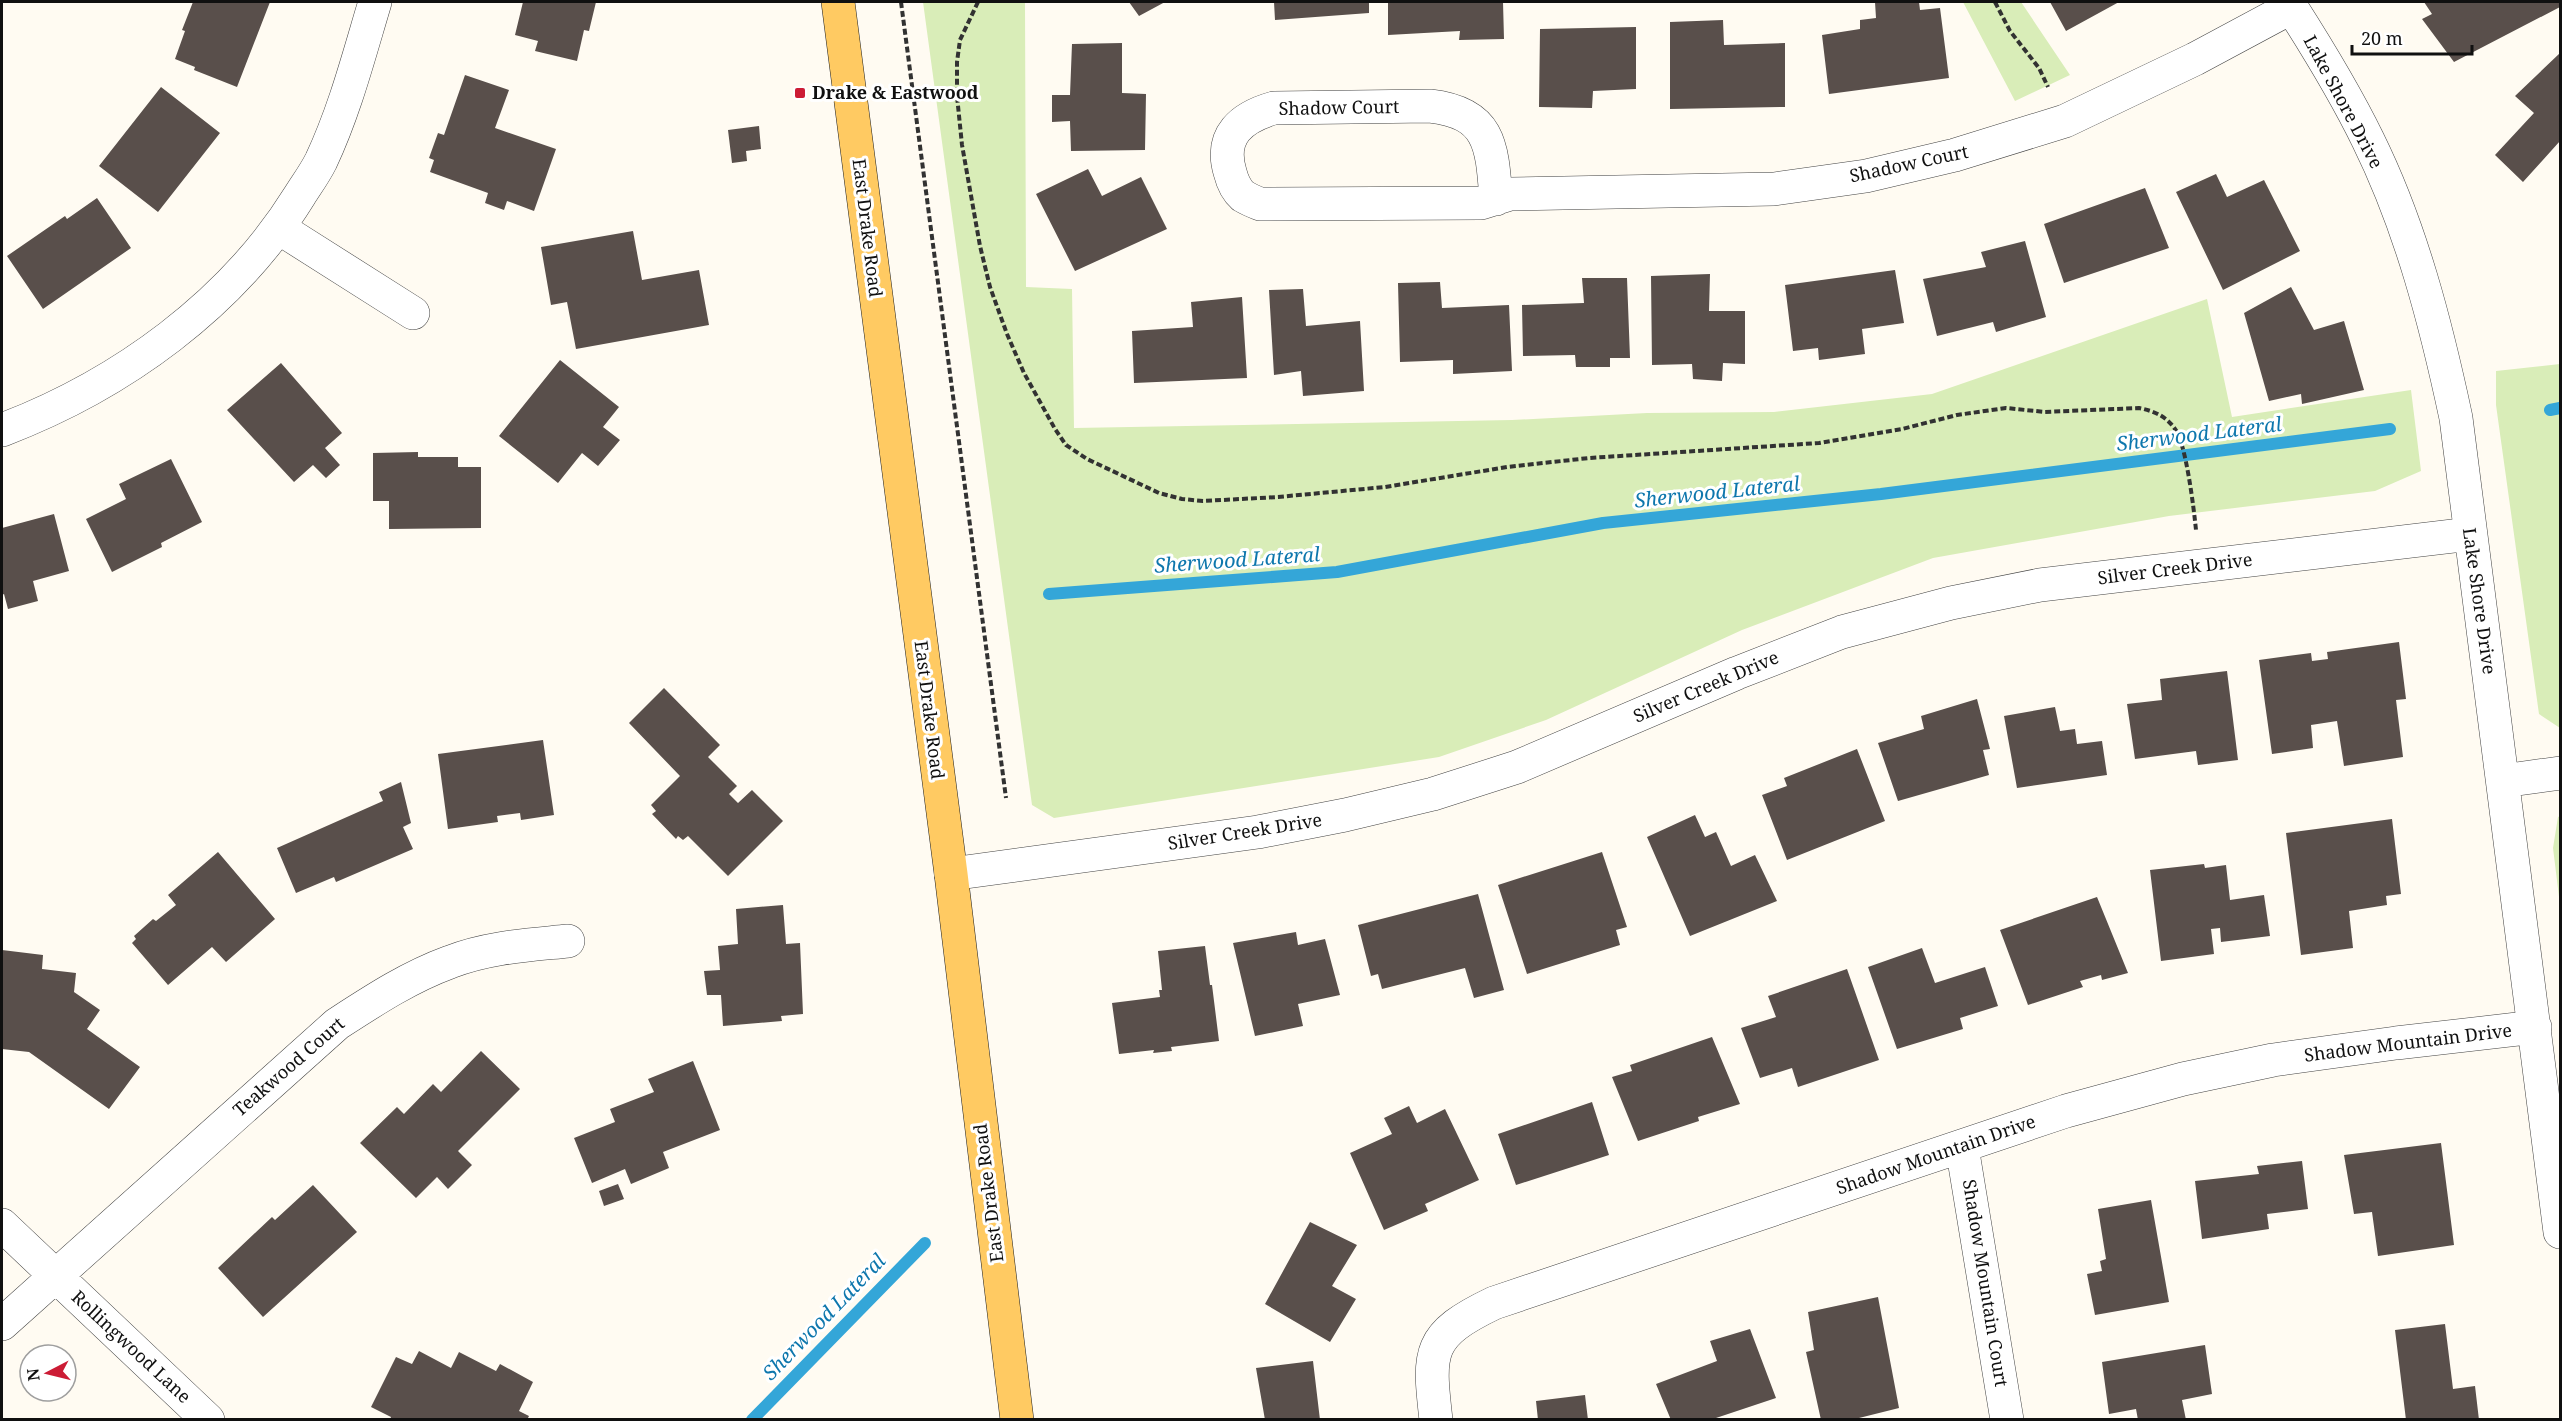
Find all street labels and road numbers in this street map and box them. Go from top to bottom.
street label: Lake Shore Drive [2299,31,2389,172]
street label: Shadow Court [1278,94,1400,120]
street label: Shadow Court [1847,139,1970,187]
street label: East Drake Road [848,157,888,299]
street label: Lake Shore Drive [2458,526,2502,676]
street label: Silver Creek Drive [2096,547,2254,589]
street label: East Drake Road [910,639,950,781]
street label: Silver Creek Drive [1629,645,1782,728]
street label: Silver Creek Drive [1166,807,1324,855]
street label: Teakwood Court [228,1011,349,1121]
street label: Shadow Mountain Drive [2303,1017,2513,1067]
street label: Shadow Mountain Drive [1833,1109,2038,1199]
street label: East Drake Road [968,1122,1008,1264]
street label: Shadow Mountain Court [1958,1177,2014,1388]
street label: Rollingwood Lane [67,1285,197,1408]

